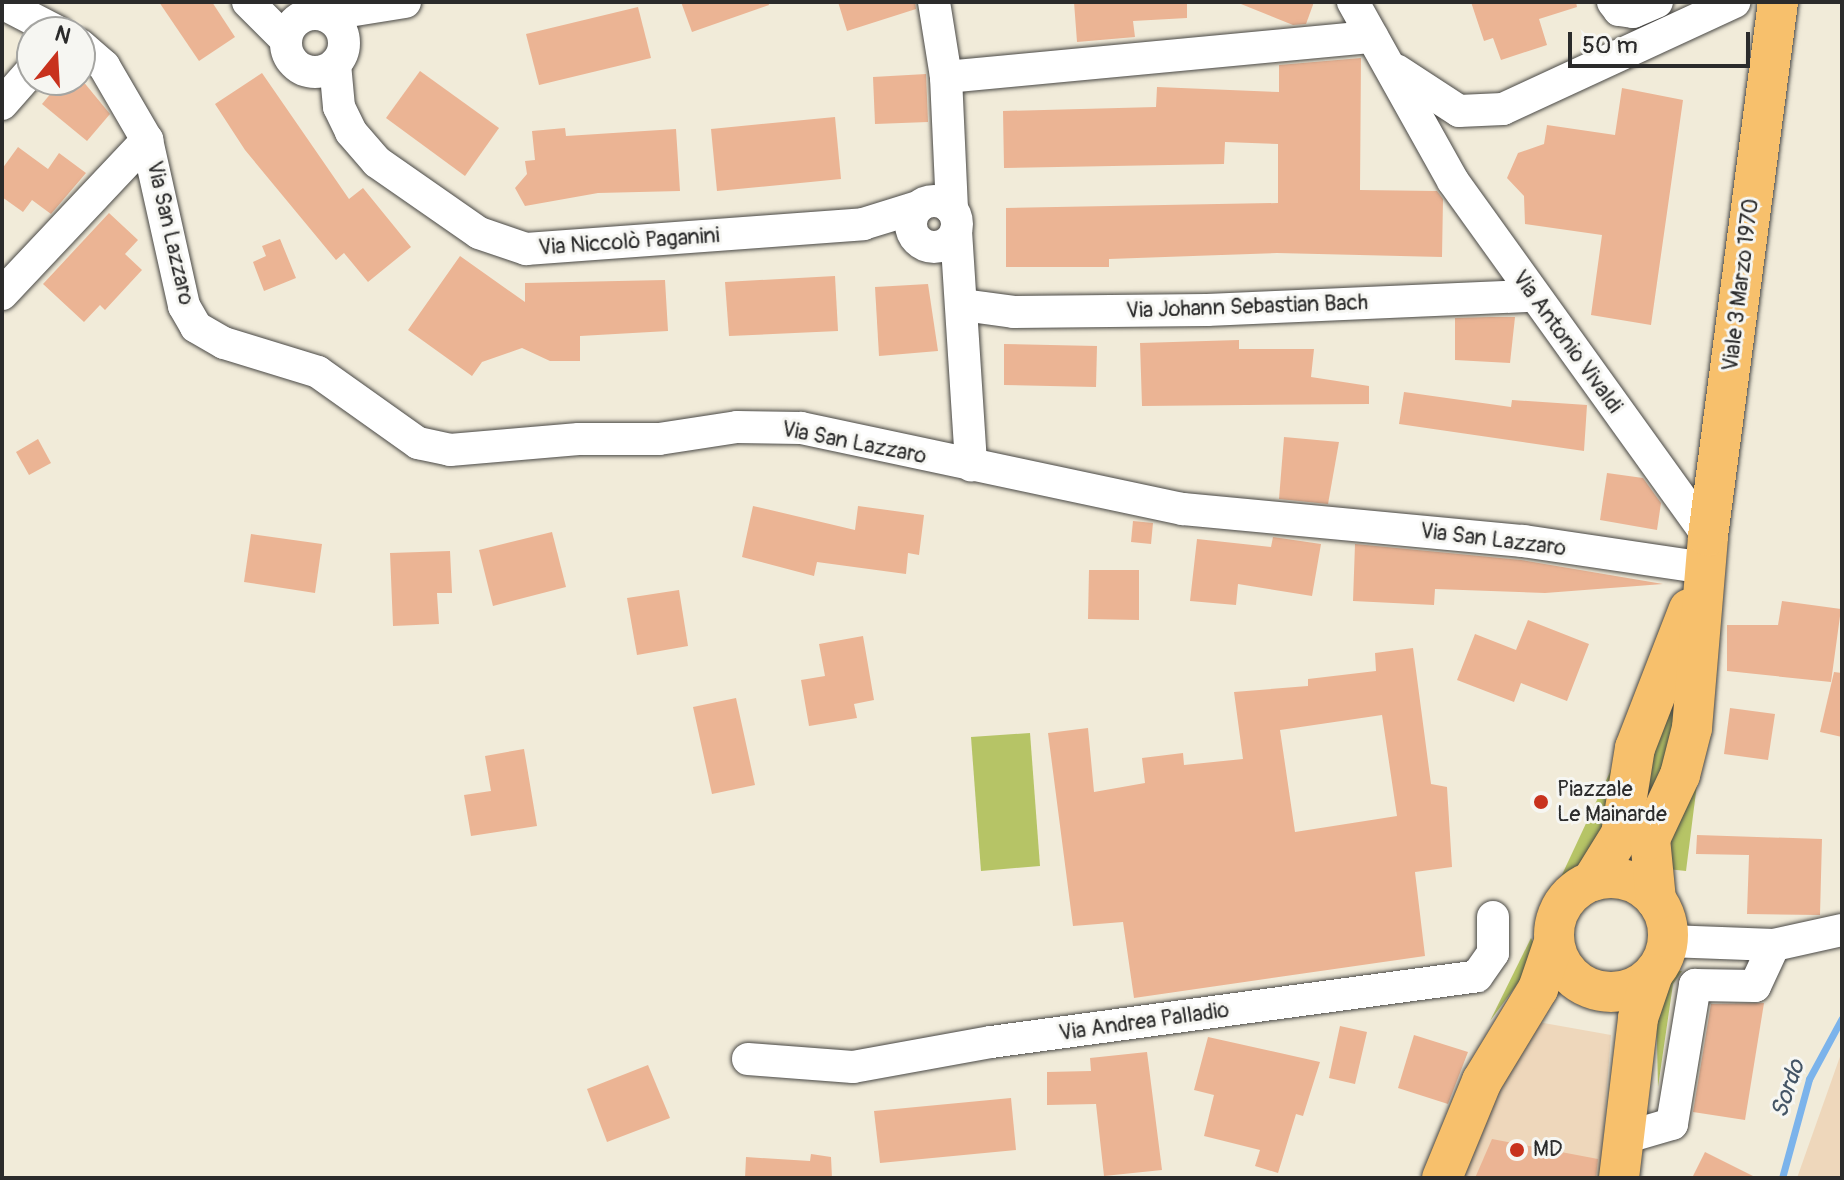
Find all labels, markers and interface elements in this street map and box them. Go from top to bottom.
north arrow [16,16,96,96]
scale bar [1572,16,1754,66]
text: N [51,19,74,51]
text: 50 m [1582,31,1638,60]
street label: Via San Lazzaro [141,159,199,307]
street label: Viale 3 Marzo 1970 [1717,197,1765,373]
street label: Via Niccolò Paganini [537,222,721,262]
street label: Via Antonio Vivaldi [1506,266,1628,418]
street label: Via Johann Sebastian Bach [1125,290,1369,324]
street label: Via San Lazzaro [779,416,929,470]
street label: Via San Lazzaro [1419,518,1567,562]
place label: Piazzale Le Mainarde [1557,776,1667,828]
marker: Piazzale Le Mainarde [1532,793,1550,811]
street label: Via Andrea Palladio [1057,997,1231,1047]
water label: Sordo [1765,1056,1811,1122]
place label: MD [1533,1137,1563,1163]
marker: MD [1508,1141,1526,1159]

